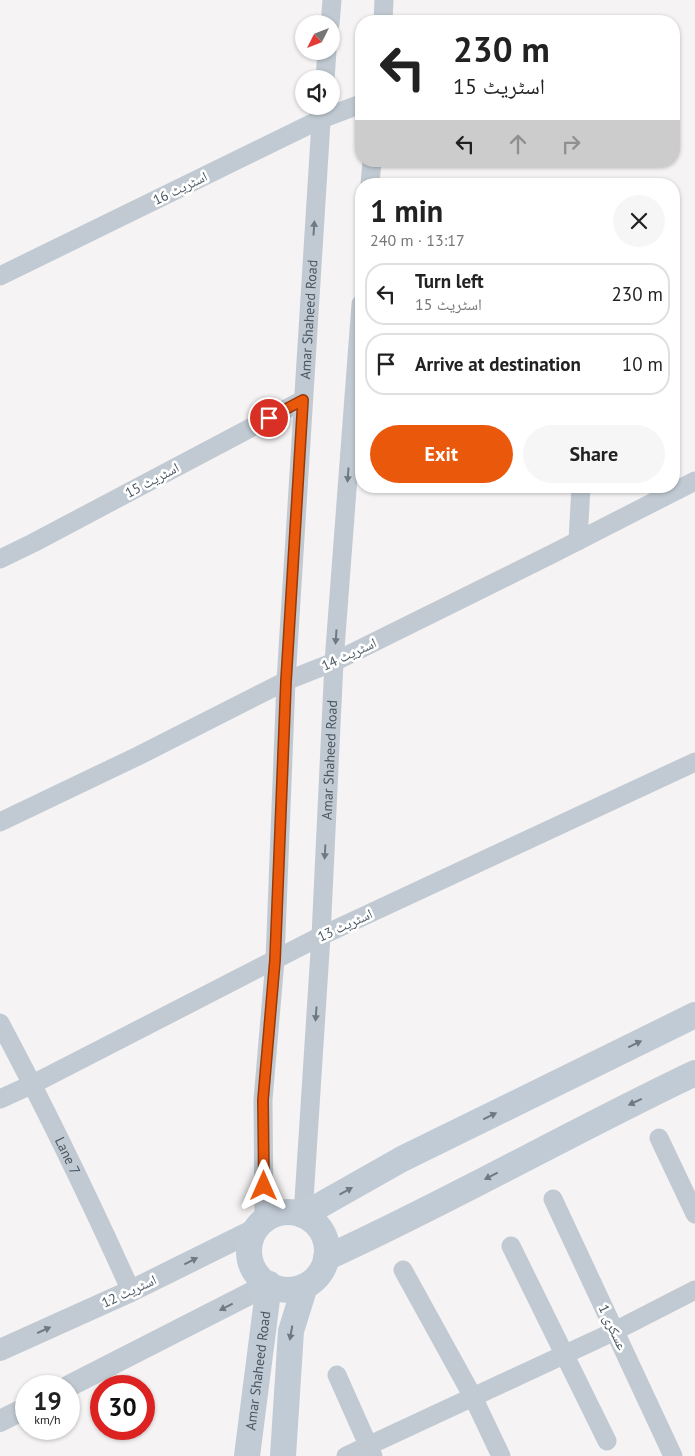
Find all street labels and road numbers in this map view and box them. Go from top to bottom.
street label: اسٹریٹ 16 [150,167,210,209]
street label: Amar Shaheed Road [296,259,321,380]
street label: اسٹریٹ 15 [122,458,182,502]
street label: اسٹریٹ 14 [319,633,379,675]
street label: Amar Shaheed Road [318,699,341,820]
street label: اسٹریٹ 13 [315,904,375,946]
street label: Lane 7 [51,1134,85,1178]
street label: اسٹریٹ 12 [99,1270,159,1312]
street label: عسکری 1 [595,1301,631,1353]
street label: Amar Shaheed Road [241,1310,274,1431]

